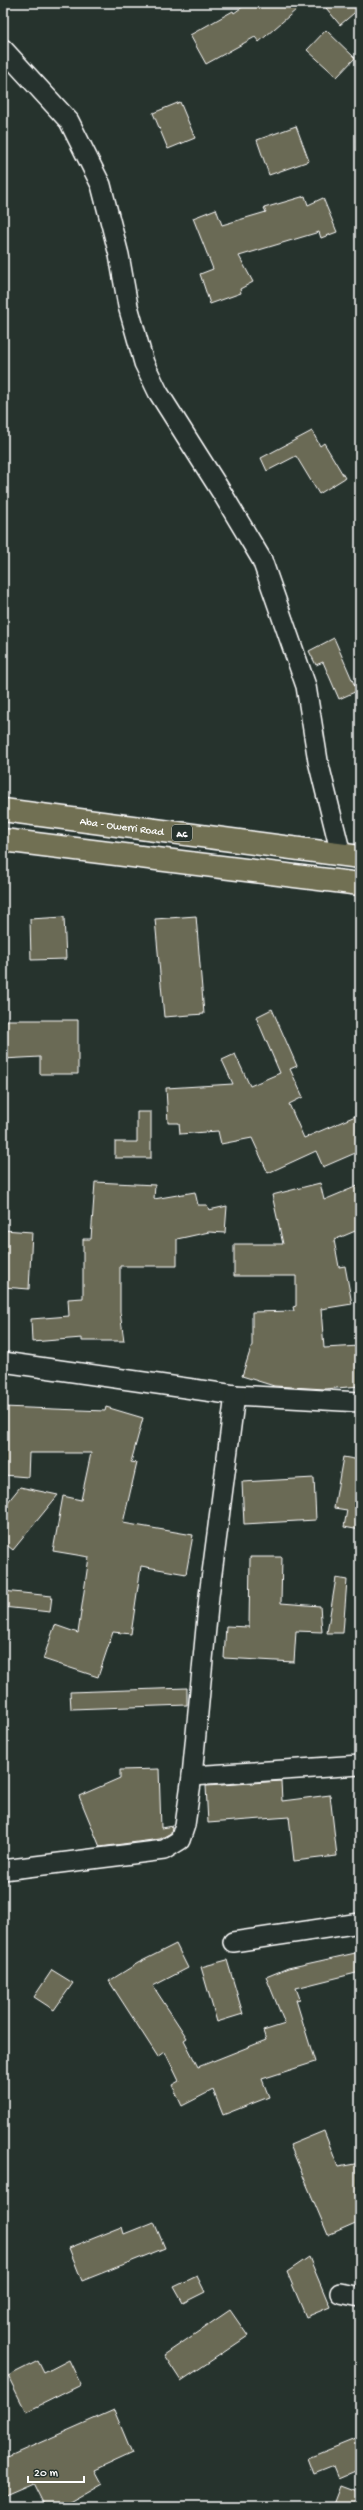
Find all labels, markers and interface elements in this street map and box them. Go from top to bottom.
street label: Aba - Owerri Road [79,816,166,839]
road number: A6 [172,825,192,841]
scale bar [28,2458,84,2484]
text: 20 m [34,2467,59,2481]

